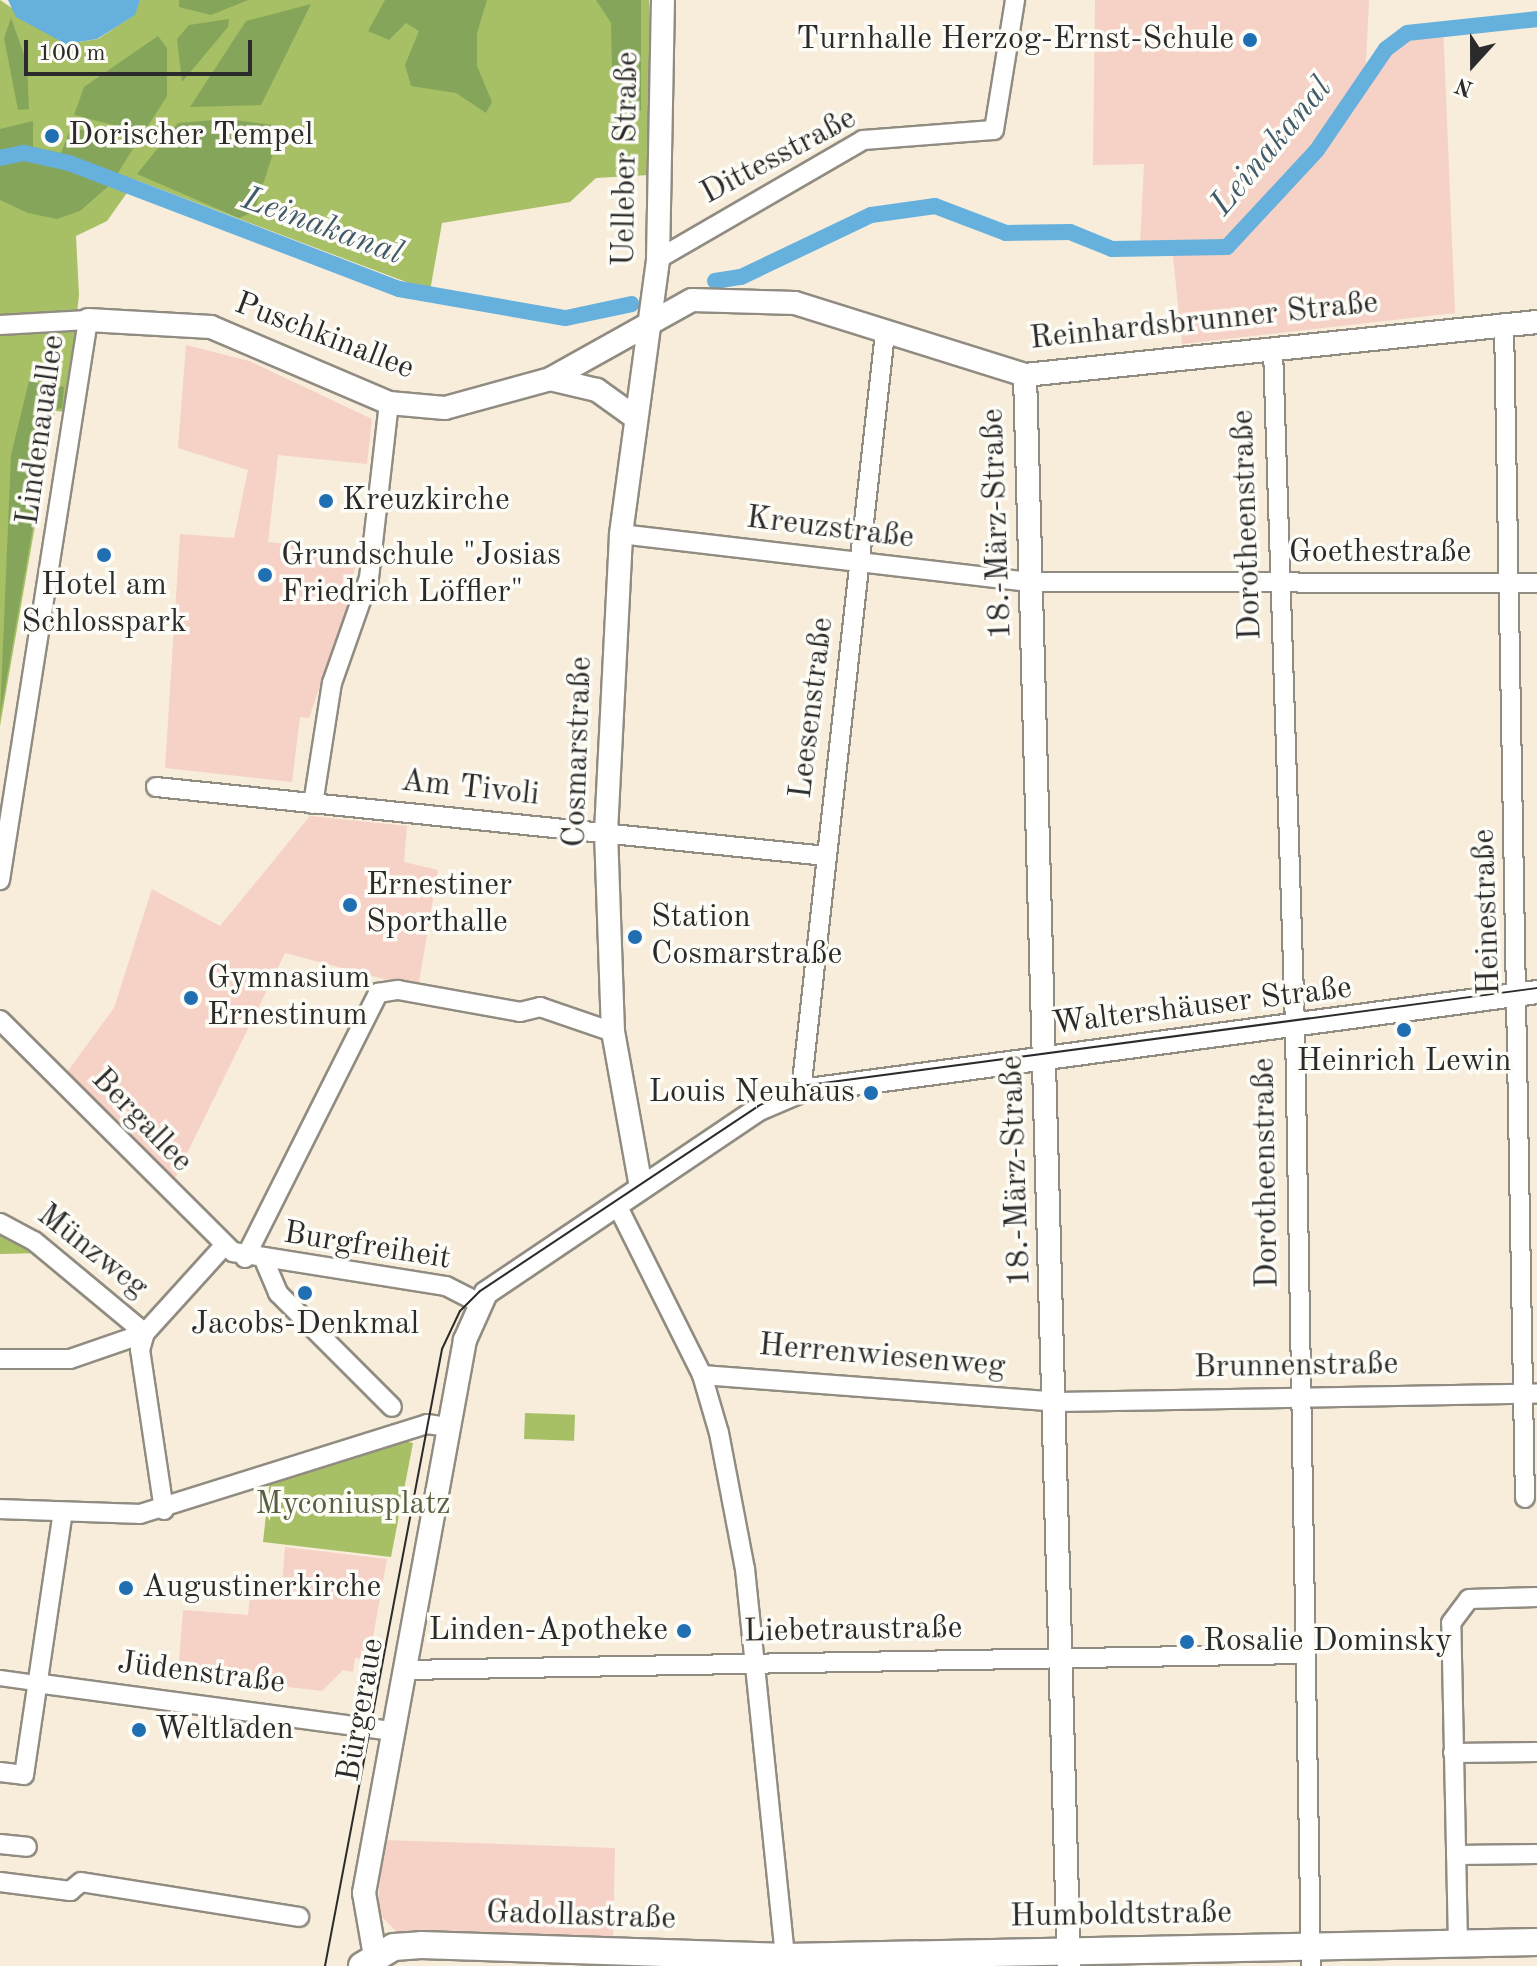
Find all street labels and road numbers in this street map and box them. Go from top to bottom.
street label: Uelleber Straße [606,51,648,267]
street label: Dittesstraße [695,100,863,214]
street label: Puschkinallee [229,285,419,389]
street label: Reinhardsbrunner Straße [1028,285,1380,359]
street label: Lindenauallee [10,333,74,527]
street label: 18.-März-Straße [975,408,1021,640]
street label: Dorotheenstraße [1225,409,1271,641]
street label: Kreuzstraße [744,500,916,558]
street label: Goethestraße [1289,534,1471,572]
street label: Leesenstraße [783,615,843,801]
street label: Cosmarstraße [556,656,602,848]
street label: Am Tivoli [399,763,541,815]
street label: Heinestraße [1466,828,1510,996]
street label: Waltershäuser Straße [1050,970,1354,1044]
street label: 18.-März-Straße [994,1055,1040,1287]
street label: Dorotheenstraße [1246,1057,1288,1289]
street label: Bergallee [82,1061,200,1181]
street label: Münzweg [29,1197,155,1307]
street label: Burgfreiheit [281,1215,453,1279]
street label: Herrenwiesenweg [757,1327,1007,1387]
street label: Brunnenstraße [1193,1346,1399,1388]
street label: Liebetraustraße [743,1610,963,1652]
street label: Bürgeraue [331,1635,393,1785]
street label: Jüdenstraße [115,1645,287,1703]
street label: Gadollastraße [485,1894,677,1940]
street label: Humboldtstraße [1010,1895,1232,1937]

